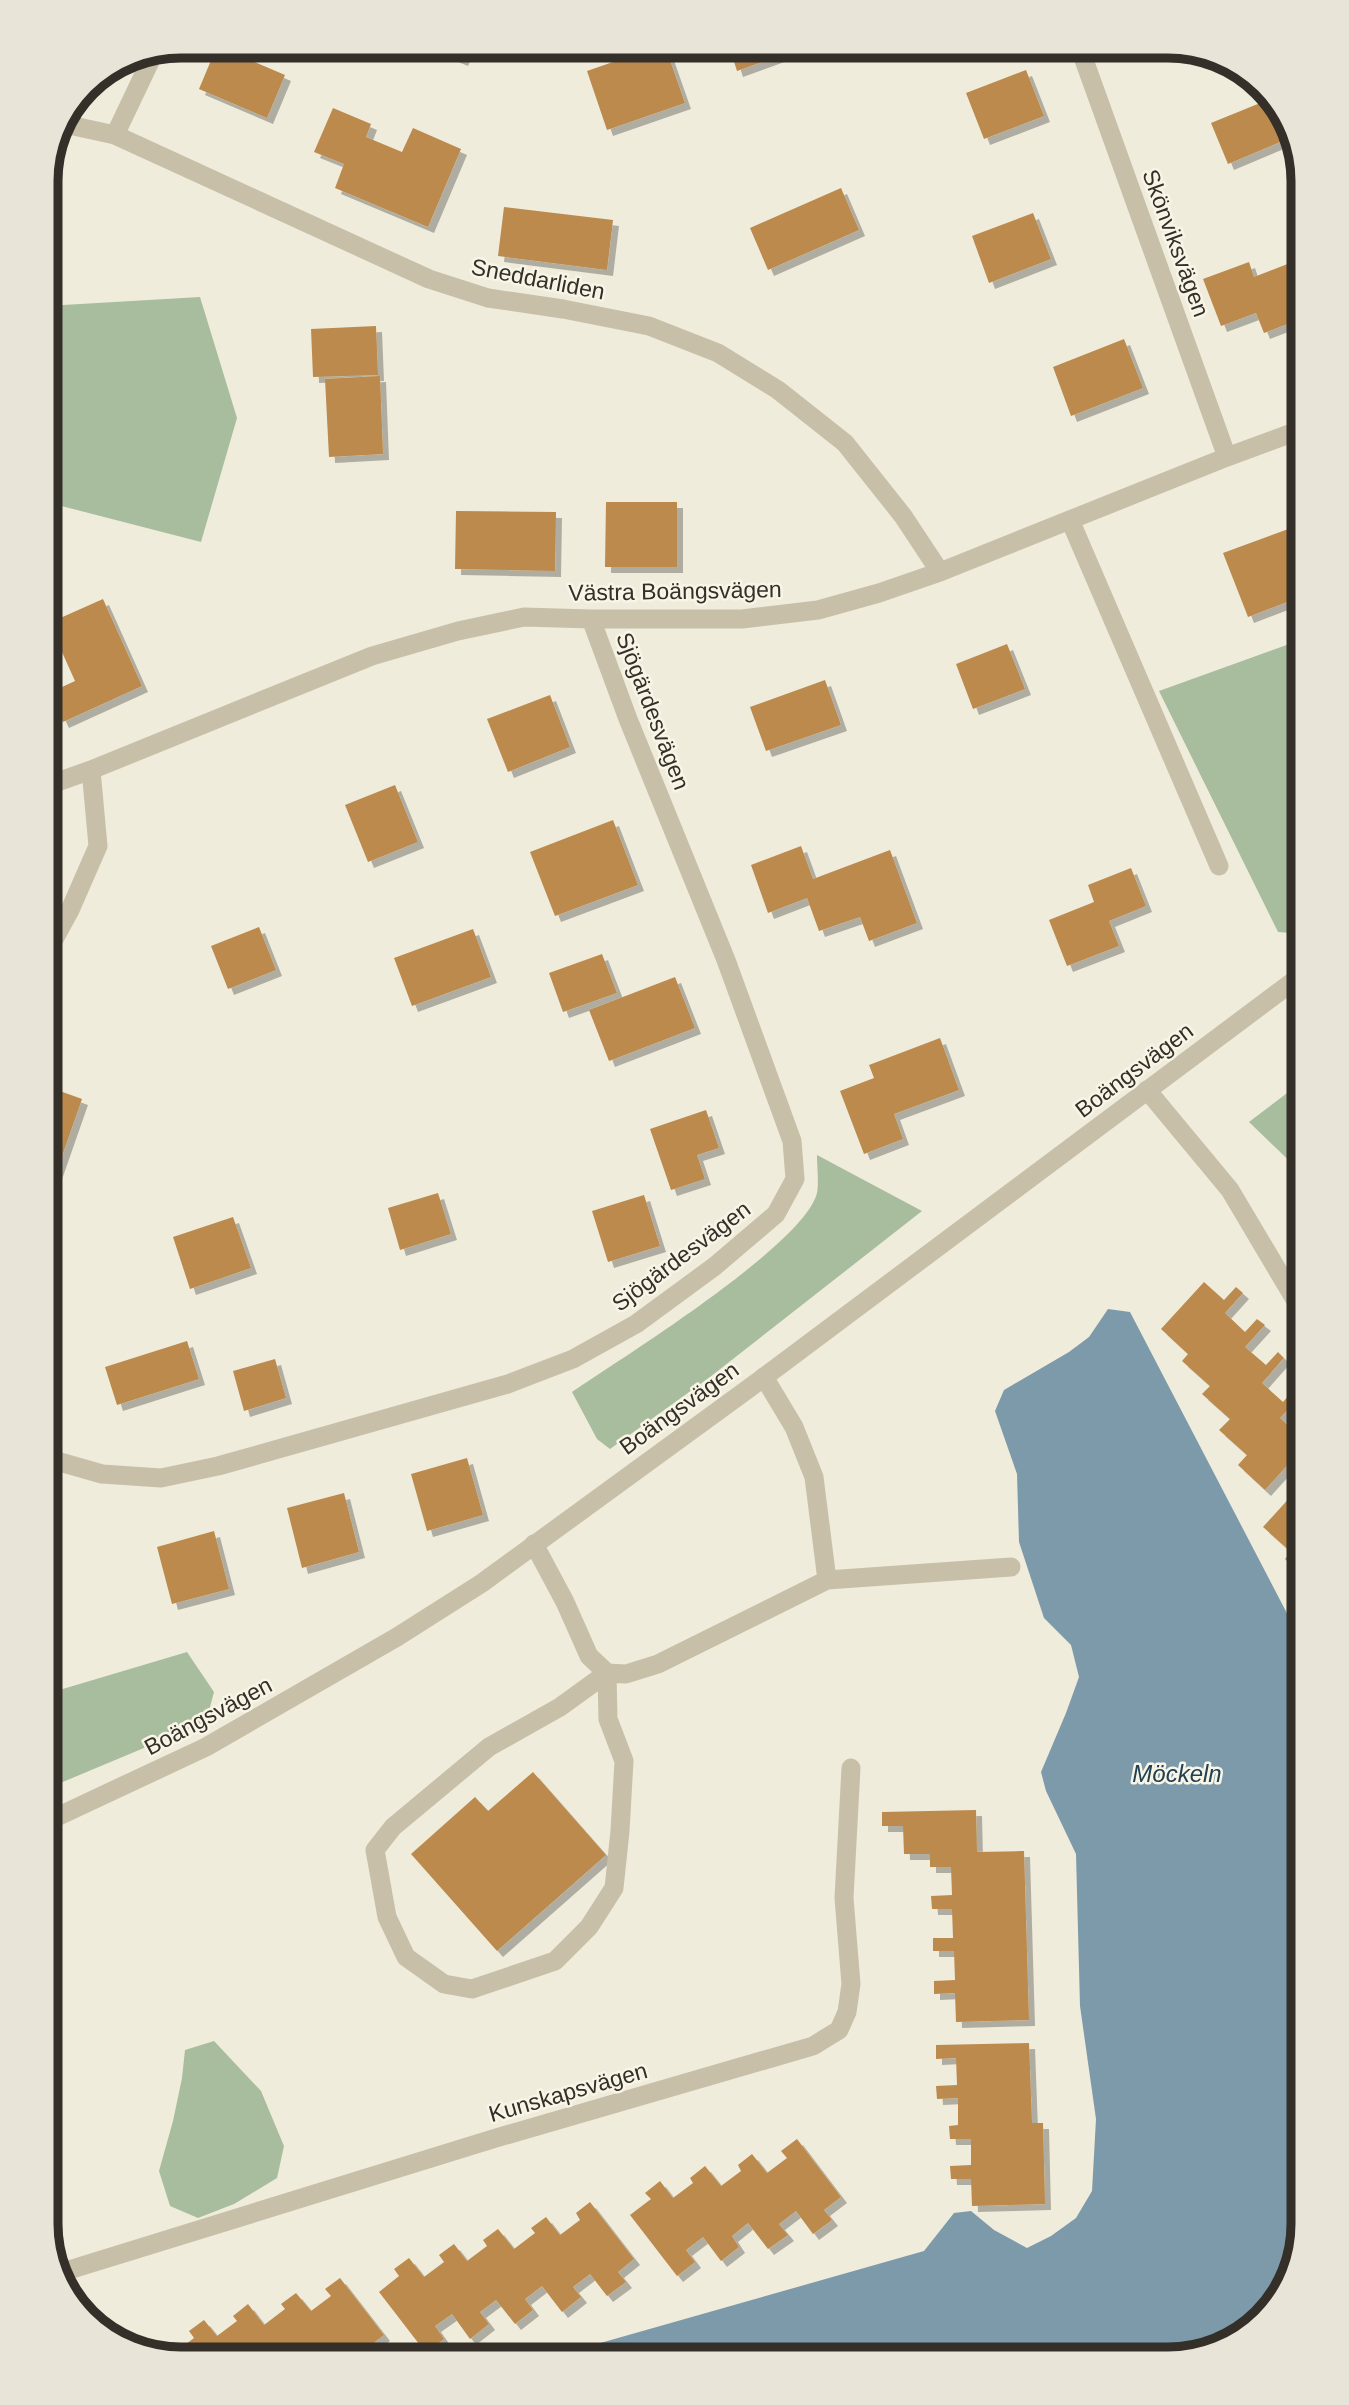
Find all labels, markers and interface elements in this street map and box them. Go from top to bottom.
street label: Skönviksvägen [1137,166,1215,320]
street label: Sneddarliden [469,253,607,305]
street label: Västra Boängsvägen [568,576,782,606]
street label: Sjögärdesvägen [611,629,695,793]
street label: Boängsvägen [1070,1017,1198,1123]
street label: Sjögärdesvägen [607,1196,755,1316]
street label: Boängsvägen [614,1356,744,1460]
street label: Boängsvägen [140,1671,276,1761]
water label: Möckeln [1132,1760,1222,1787]
street label: Kunskapsvägen [486,2057,650,2127]

